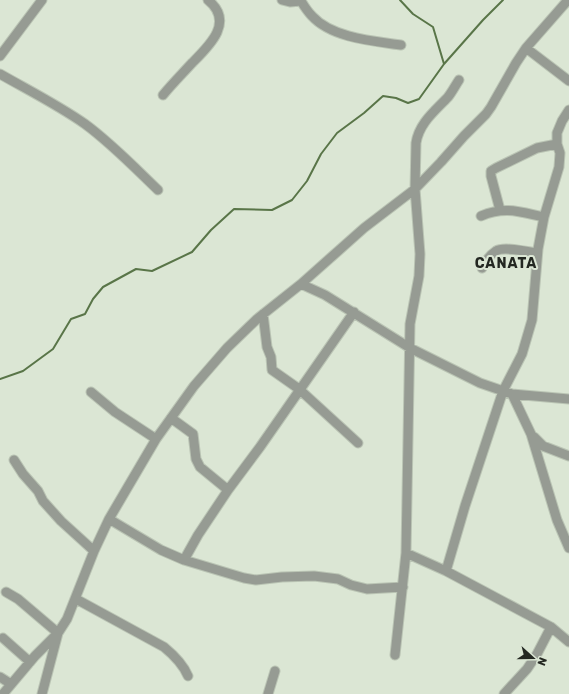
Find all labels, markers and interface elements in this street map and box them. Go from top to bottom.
district label: CANATA [475,255,537,272]
north arrow [513,638,553,678]
text: N [534,655,549,668]

